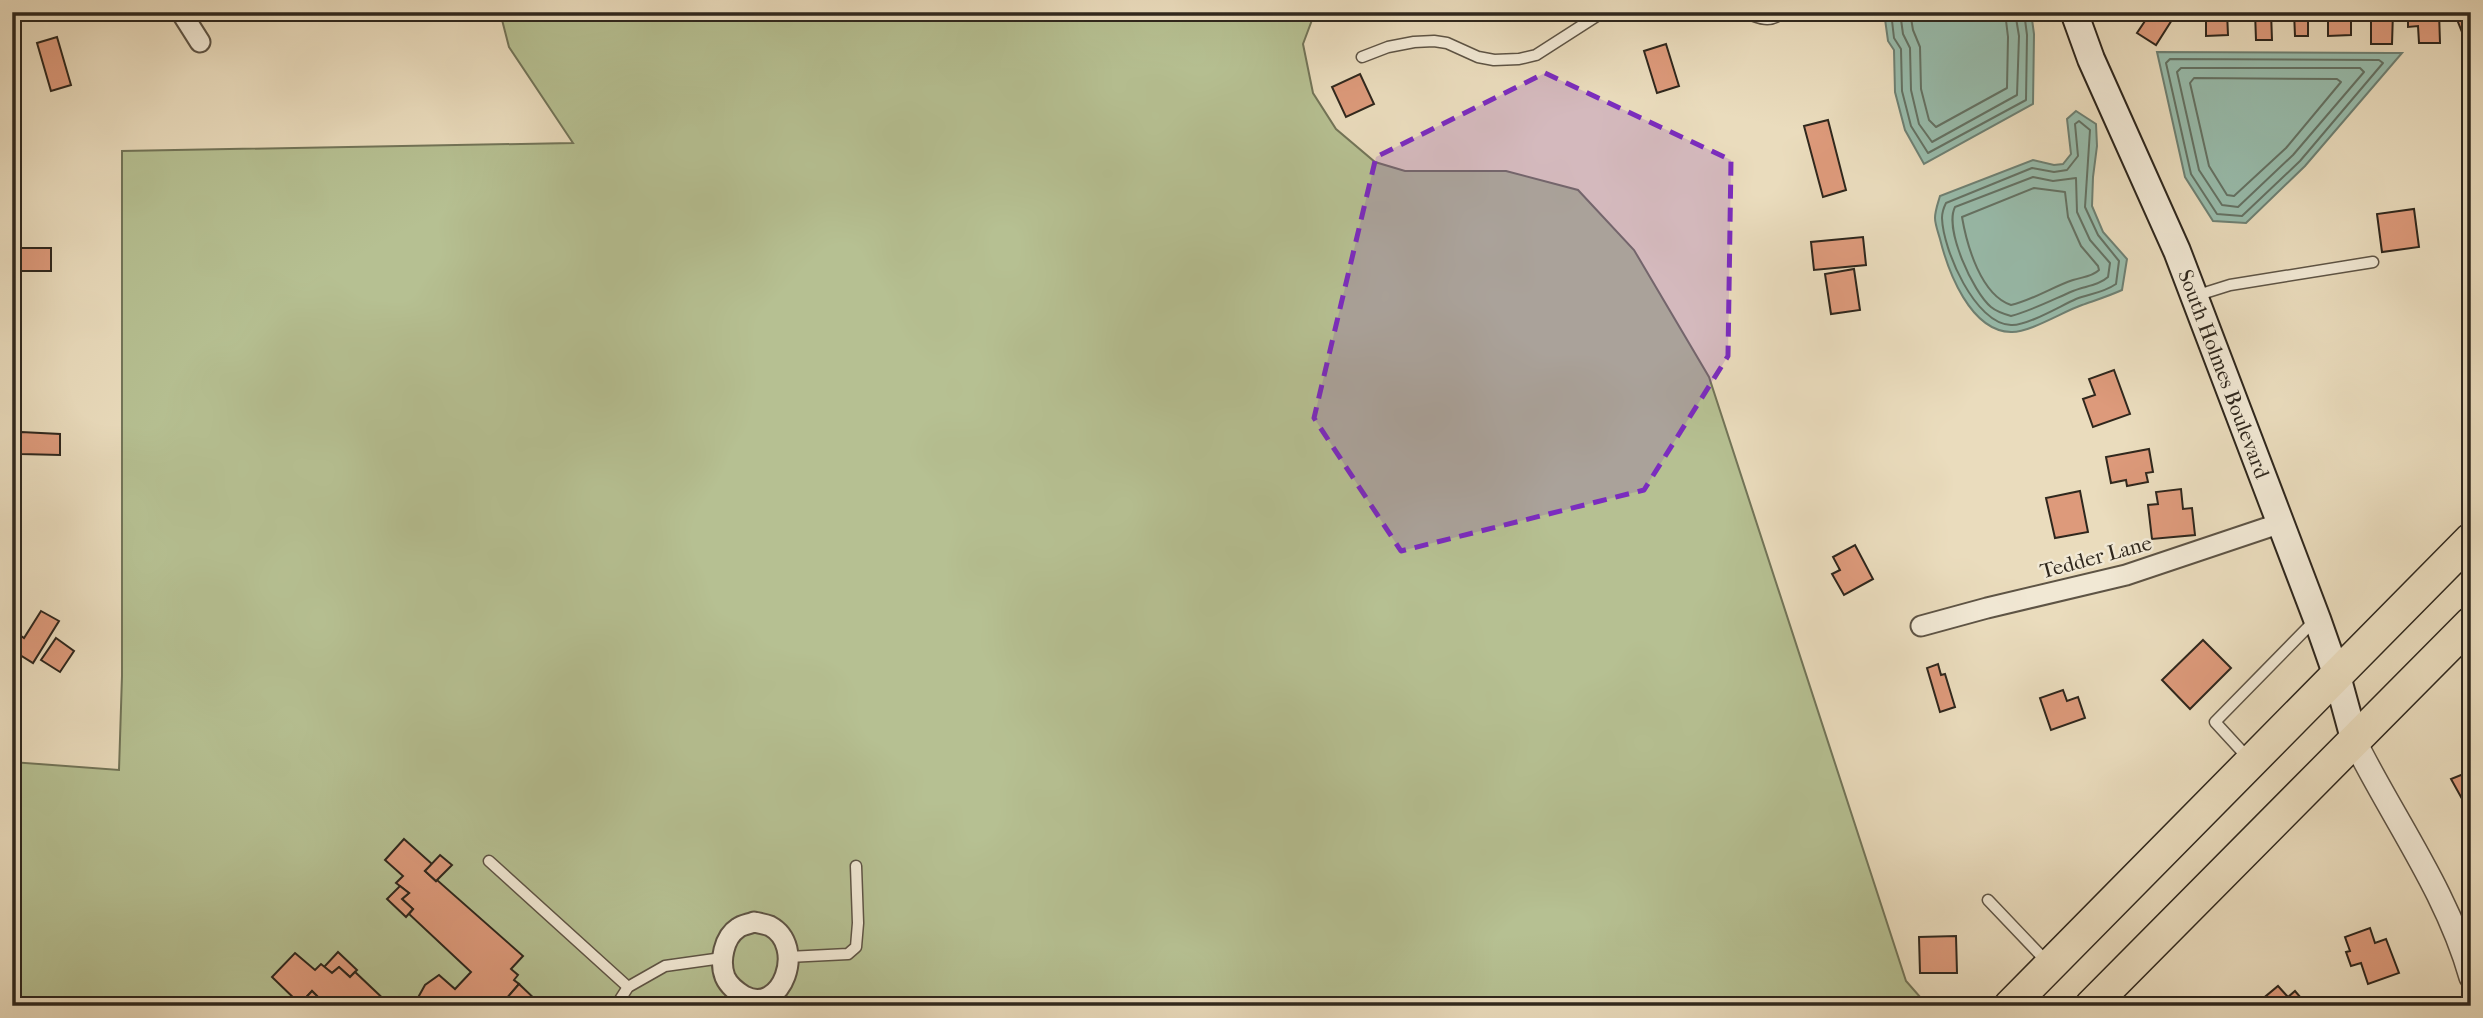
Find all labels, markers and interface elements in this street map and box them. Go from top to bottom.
street label: South Holmes Boulevard [2173,266,2275,482]
street label: Tedder Lane [2038,531,2154,583]

